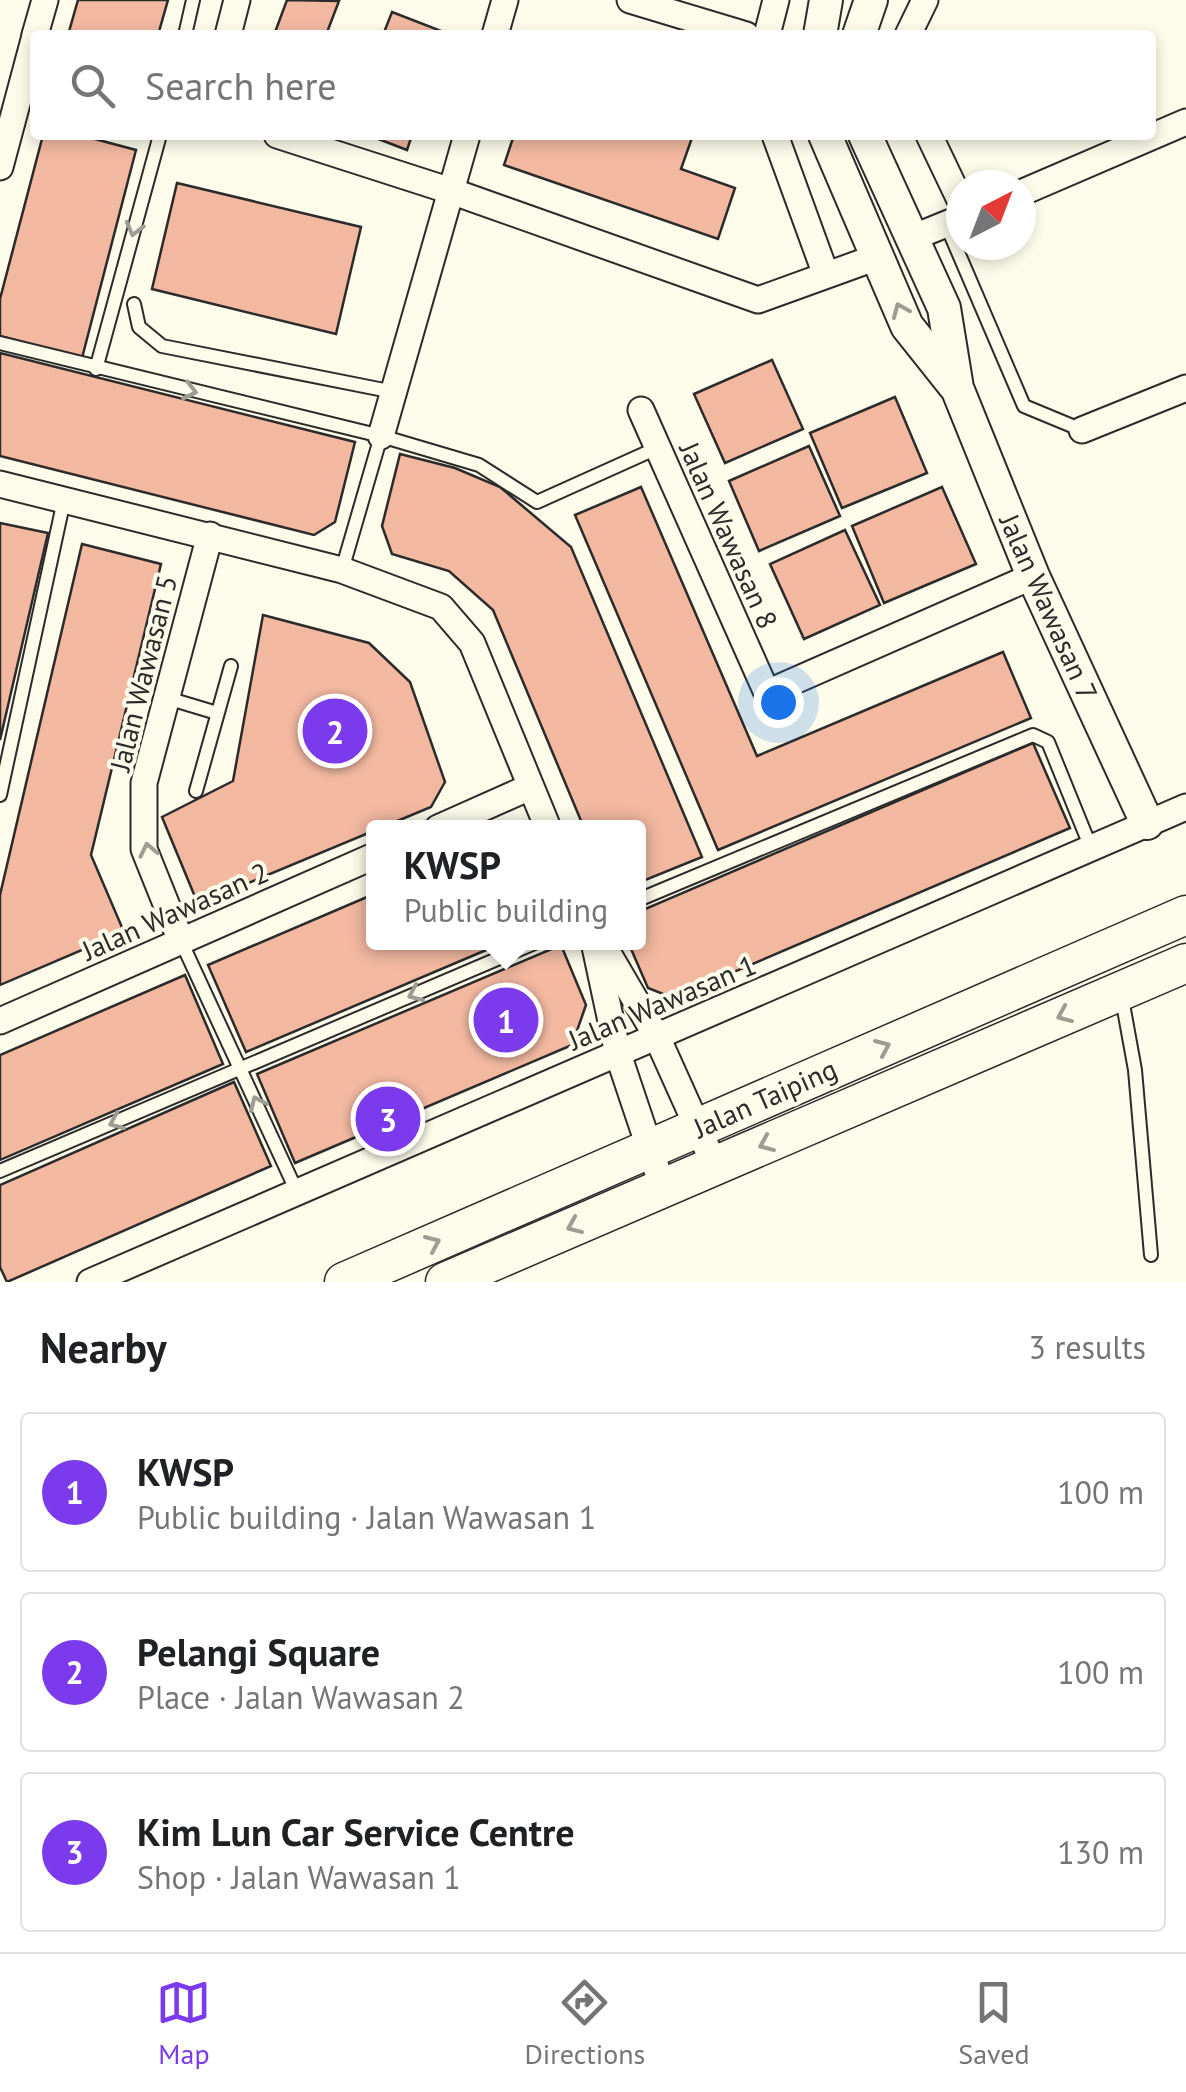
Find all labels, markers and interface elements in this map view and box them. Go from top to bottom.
search box [30,30,1156,140]
icon: search [65,58,120,113]
text: Search here [145,61,337,110]
north arrow [946,170,1036,260]
one-way arrow [124,220,145,237]
one-way arrow [892,302,912,320]
one-way arrow [181,379,198,400]
street label: Jalan Wawasan 8 [671,435,787,634]
street label: Jalan Wawasan 7 [991,507,1107,706]
street label: Jalan Wawasan 5 [101,571,185,776]
your location [753,677,804,728]
pin: 2 [302,694,368,768]
popup [366,820,646,950]
text: KWSP [404,840,501,889]
one-way arrow [138,842,159,859]
street label: Jalan Wawasan 2 [75,853,274,969]
text: Public building [404,889,608,931]
street label: Jalan Wawasan 1 [562,946,762,1059]
one-way arrow [407,982,425,1002]
pin: 1 [474,982,538,1058]
one-way arrow [1056,1003,1074,1023]
one-way arrow [873,1039,891,1059]
street label: Jalan Taiping [687,1050,842,1146]
pin: 3 [356,1082,420,1156]
one-way arrow [250,1095,270,1113]
one-way arrow [108,1110,126,1130]
one-way arrow [758,1132,776,1152]
one-way arrow [566,1214,584,1234]
one-way arrow [423,1235,441,1255]
text: Nearby [40,1320,167,1375]
text: 3 results [1028,1326,1146,1368]
text: KWSP [137,1447,234,1496]
text: 1 [65,1471,84,1513]
text: 100 m [1057,1471,1144,1513]
text: Public building · Jalan Wawasan 1 [137,1496,596,1538]
text: Pelangi Square [137,1627,380,1676]
text: 2 [65,1651,84,1693]
text: 100 m [1057,1651,1144,1693]
text: Place · Jalan Wawasan 2 [137,1676,465,1718]
text: Kim Lun Car Service Centre [137,1807,575,1856]
text: 3 [65,1831,84,1873]
text: 130 m [1057,1831,1144,1873]
text: Shop · Jalan Wawasan 1 [137,1856,461,1898]
tab: Map [156,1975,211,2072]
tab: Directions [524,1975,645,2072]
tab: Saved [958,1975,1030,2072]

